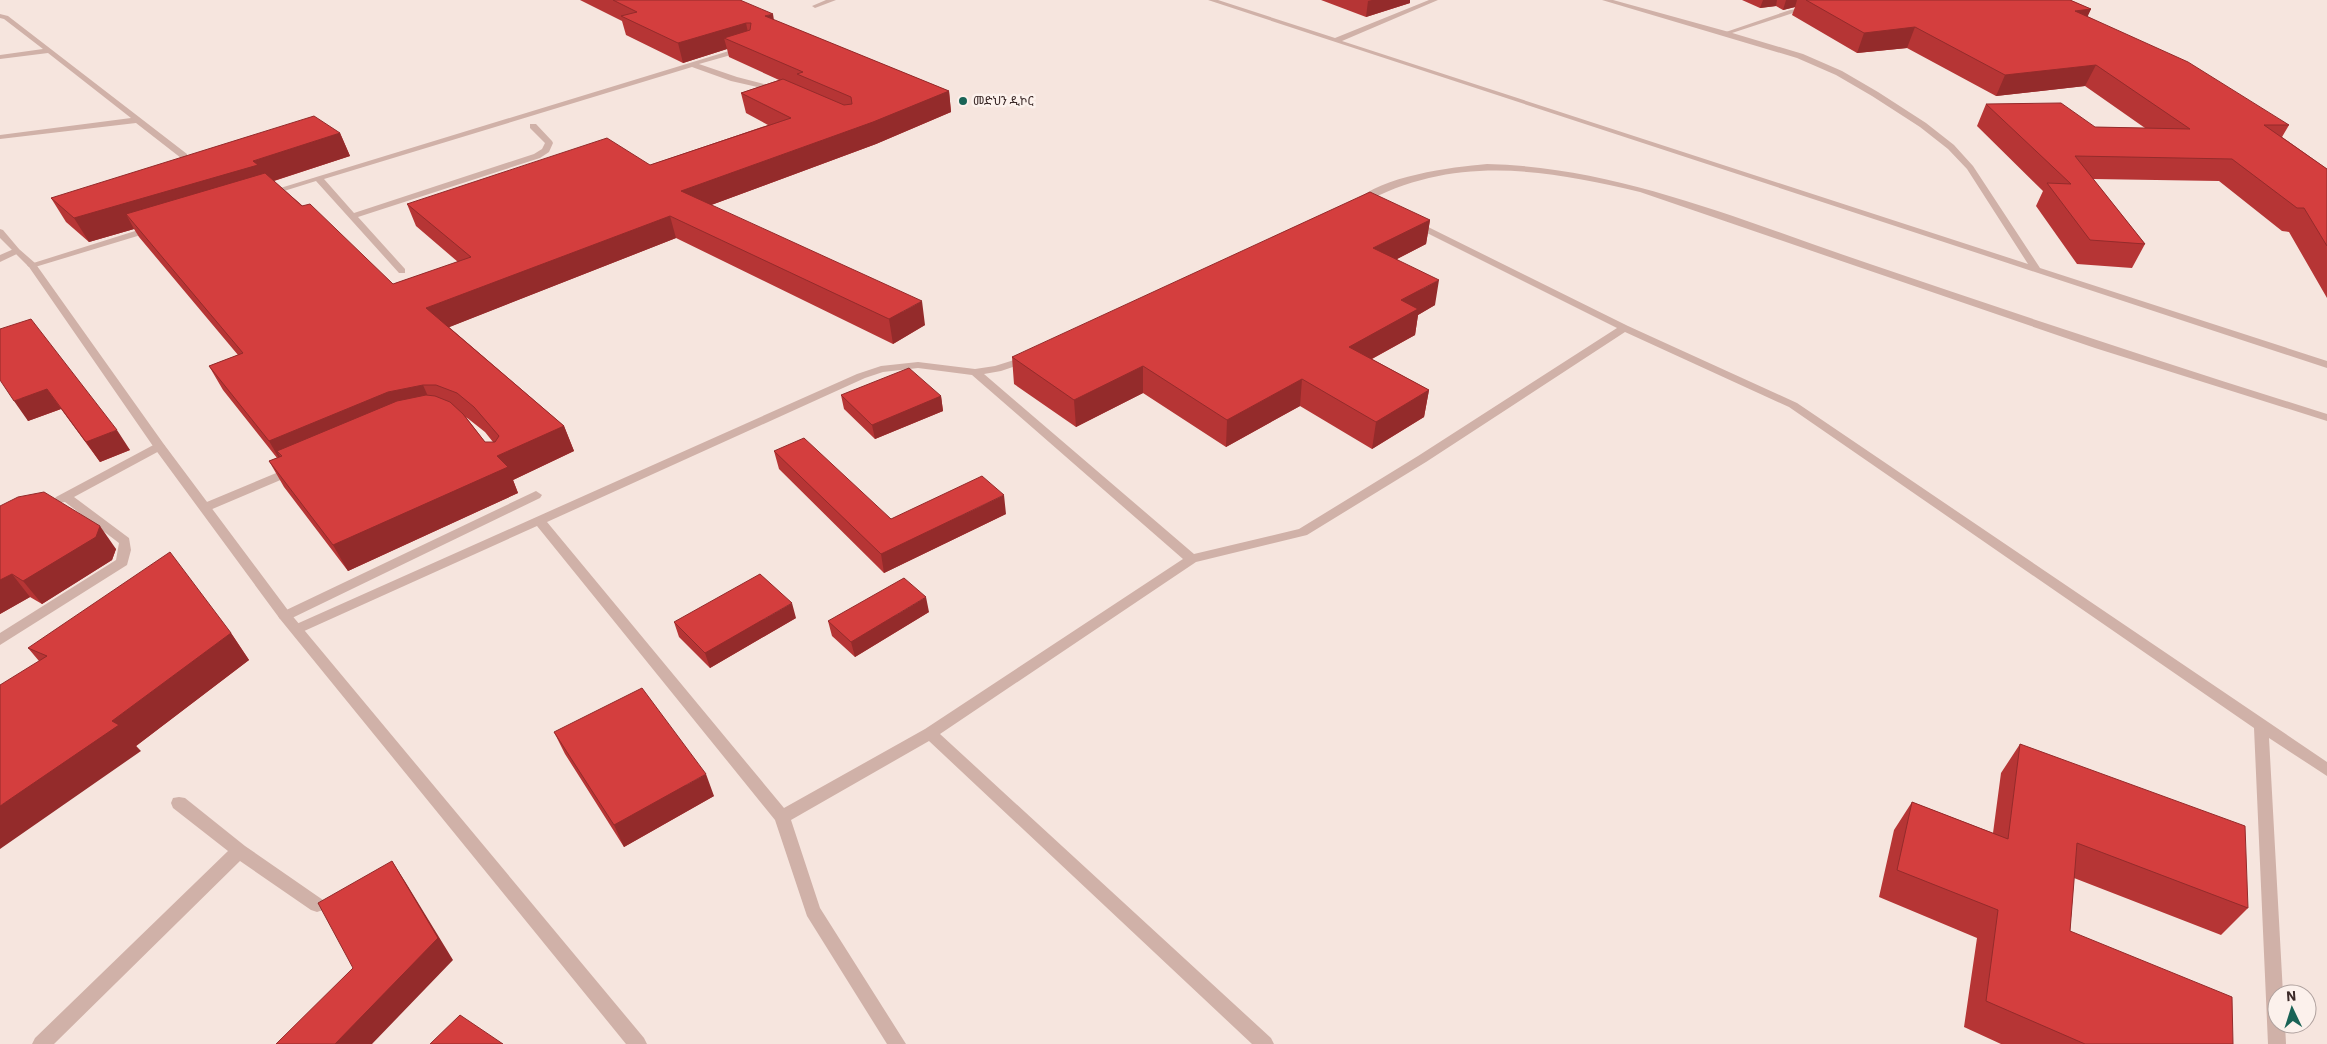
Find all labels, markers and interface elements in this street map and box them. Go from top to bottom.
place label: መድህን ዲኮር [973,93,1034,108]
marker: መድህን ዲኮር [957,95,969,107]
north arrow [2267,984,2317,1034]
text: N [2285,987,2297,1005]

